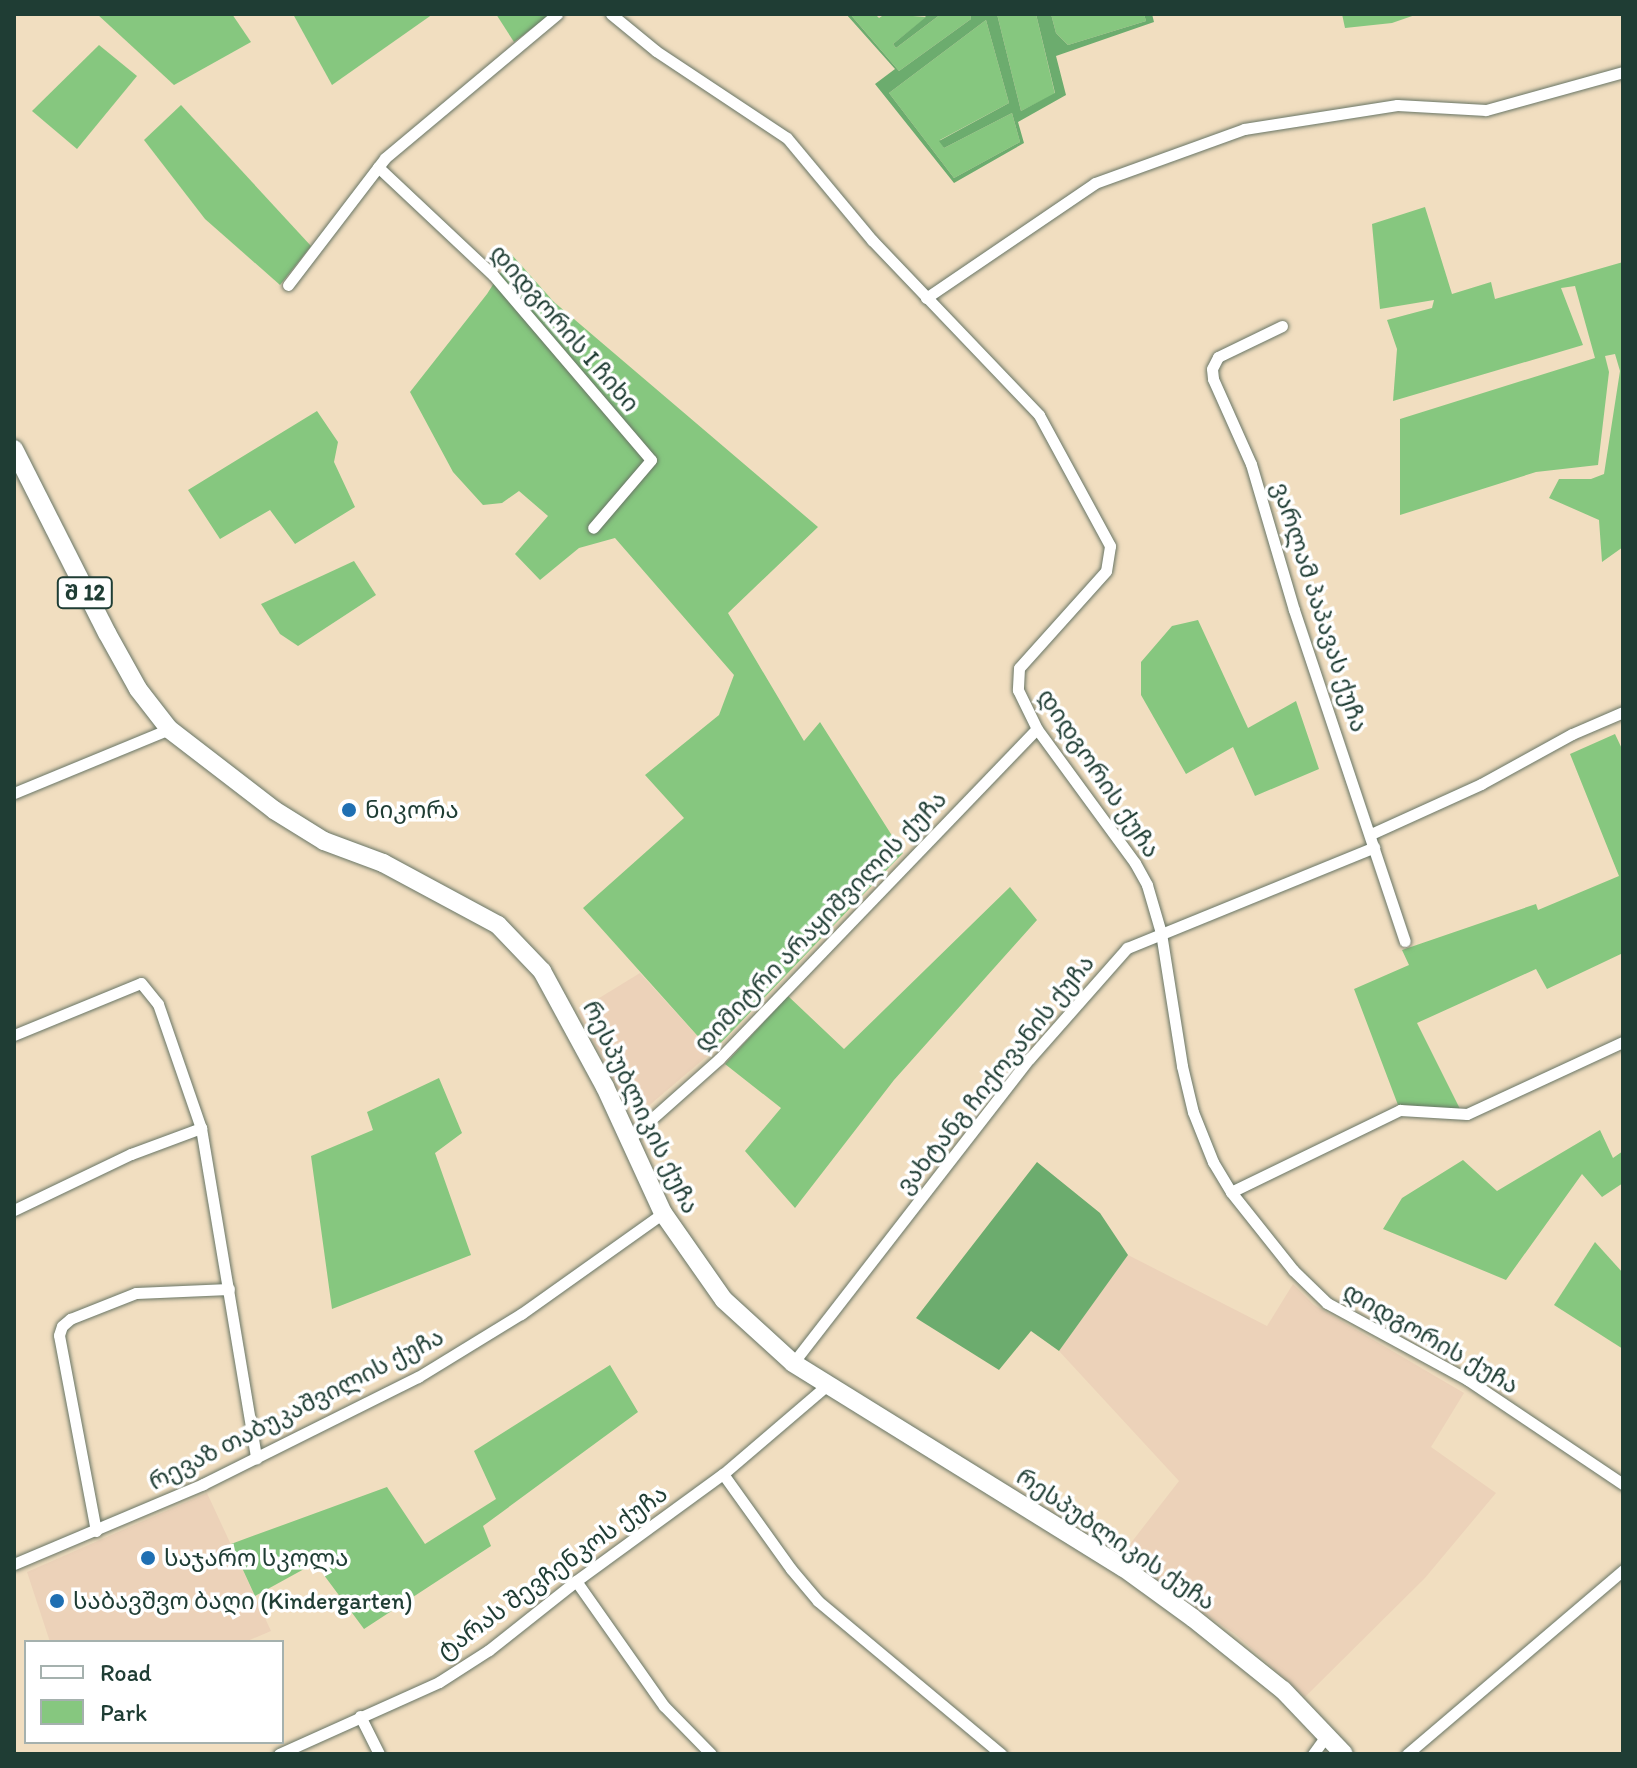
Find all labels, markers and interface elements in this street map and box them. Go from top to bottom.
street label: დიდგორის I ჩიხი [484,238,646,418]
street label: ვარლამ პაპავას ქუჩა [1266,478,1374,736]
road number: შ 12 [55,575,115,611]
street label: დიდგორის ქუჩა [1032,683,1166,863]
street label: დიმიტრი არაყიშვილის ქუჩა [688,785,952,1057]
place label: ნიკორა [365,796,459,824]
marker: ნიკორა [340,801,358,819]
street label: ვახტანგ ჩიქოვანის ქუჩა [890,949,1100,1199]
street label: რესპუბლიკის ქუჩა [577,996,705,1218]
street label: დიდგორის ქუჩა [1338,1276,1524,1400]
street label: რევაზ თაბუკაშვილის ქუჩა [144,1322,448,1496]
street label: რესპუბლიკის ქუჩა [1011,1462,1221,1616]
street label: ტარას შევჩენკოს ქუჩა [431,1479,673,1665]
place label: საჯარო სკოლა [164,1544,348,1572]
marker: საჯარო სკოლა [139,1549,157,1567]
place label: საბავშვო ბაღი (Kindergarten) [73,1587,413,1615]
marker: საბავშვო ბაღი (Kindergarten) [48,1592,66,1610]
legend [24,1640,284,1744]
text: Road [100,1658,152,1687]
text: Park [100,1698,147,1727]

